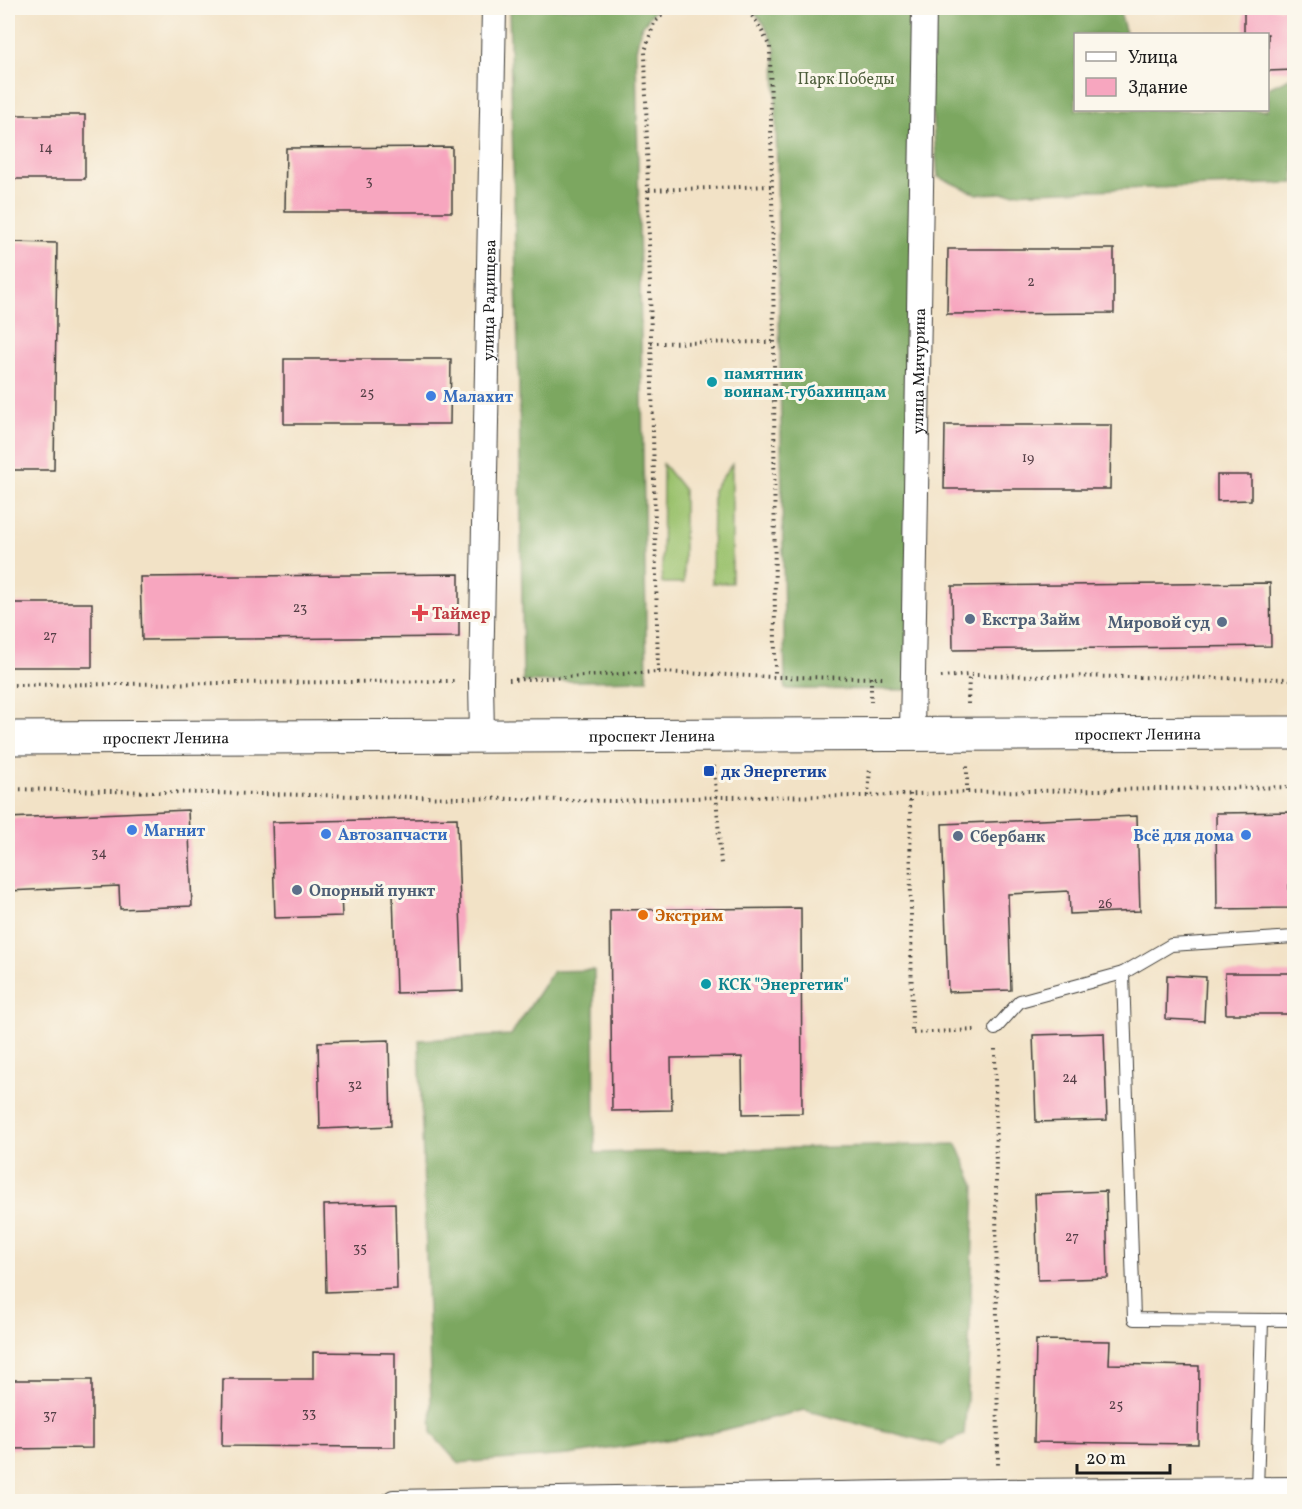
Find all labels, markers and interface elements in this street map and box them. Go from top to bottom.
legend [1074,33,1269,111]
text: Улица [1128,46,1178,71]
park label: Парк Победы [797,69,895,91]
text: Здание [1128,76,1188,101]
house number: 14 [39,139,53,158]
house number: 3 [365,172,373,191]
street label: улица Радищева [478,239,503,361]
house number: 2 [1027,273,1035,292]
street label: улица Мичурина [908,308,932,434]
place label: памятник воинам-губахинцам [724,364,886,404]
marker: памятник воинам-губахинцам [705,375,719,389]
house number: 25 [360,384,374,403]
place label: Малахит [443,387,513,409]
marker: Малахит [424,389,438,403]
house number: 19 [1022,449,1034,468]
house number: 23 [293,599,307,618]
place label: Таймер [432,604,491,626]
marker: Таймер [413,606,427,620]
place label: Екстра Займ [982,610,1080,632]
marker: Екстра Займ [963,612,977,626]
place label: Мировой суд [1108,613,1210,635]
marker: Мировой суд [1215,615,1229,629]
house number: 27 [43,627,57,646]
street label: проспект Ленина [1075,724,1201,747]
street label: проспект Ленина [589,726,715,749]
street label: проспект Ленина [103,728,229,751]
place label: дк Энергетик [721,762,827,784]
marker: дк Энергетик [702,764,716,778]
place label: Магнит [144,821,205,843]
marker: Магнит [125,823,139,837]
place label: Автозапчасти [338,825,448,847]
place label: Всё для дома [1133,826,1234,848]
marker: Автозапчасти [319,827,333,841]
place label: Сбербанк [970,827,1046,849]
marker: Всё для дома [1239,828,1253,842]
marker: Сбербанк [951,829,965,843]
house number: 34 [91,844,107,863]
place label: Опорный пункт [309,881,435,903]
marker: Опорный пункт [290,883,304,897]
house number: 26 [1098,895,1112,914]
place label: Экстрим [655,906,723,928]
marker: Экстрим [636,908,650,922]
place label: КСК "Энергетик" [718,975,849,997]
marker: КСК "Энергетик" [699,977,713,991]
house number: 24 [1062,1069,1078,1088]
house number: 32 [348,1076,362,1095]
house number: 27 [1065,1228,1079,1247]
house number: 35 [353,1239,367,1258]
house number: 25 [1109,1396,1123,1415]
house number: 33 [302,1404,316,1423]
house number: 37 [43,1406,57,1425]
scale bar [1077,1437,1170,1475]
text: 20 m [1086,1447,1126,1472]

